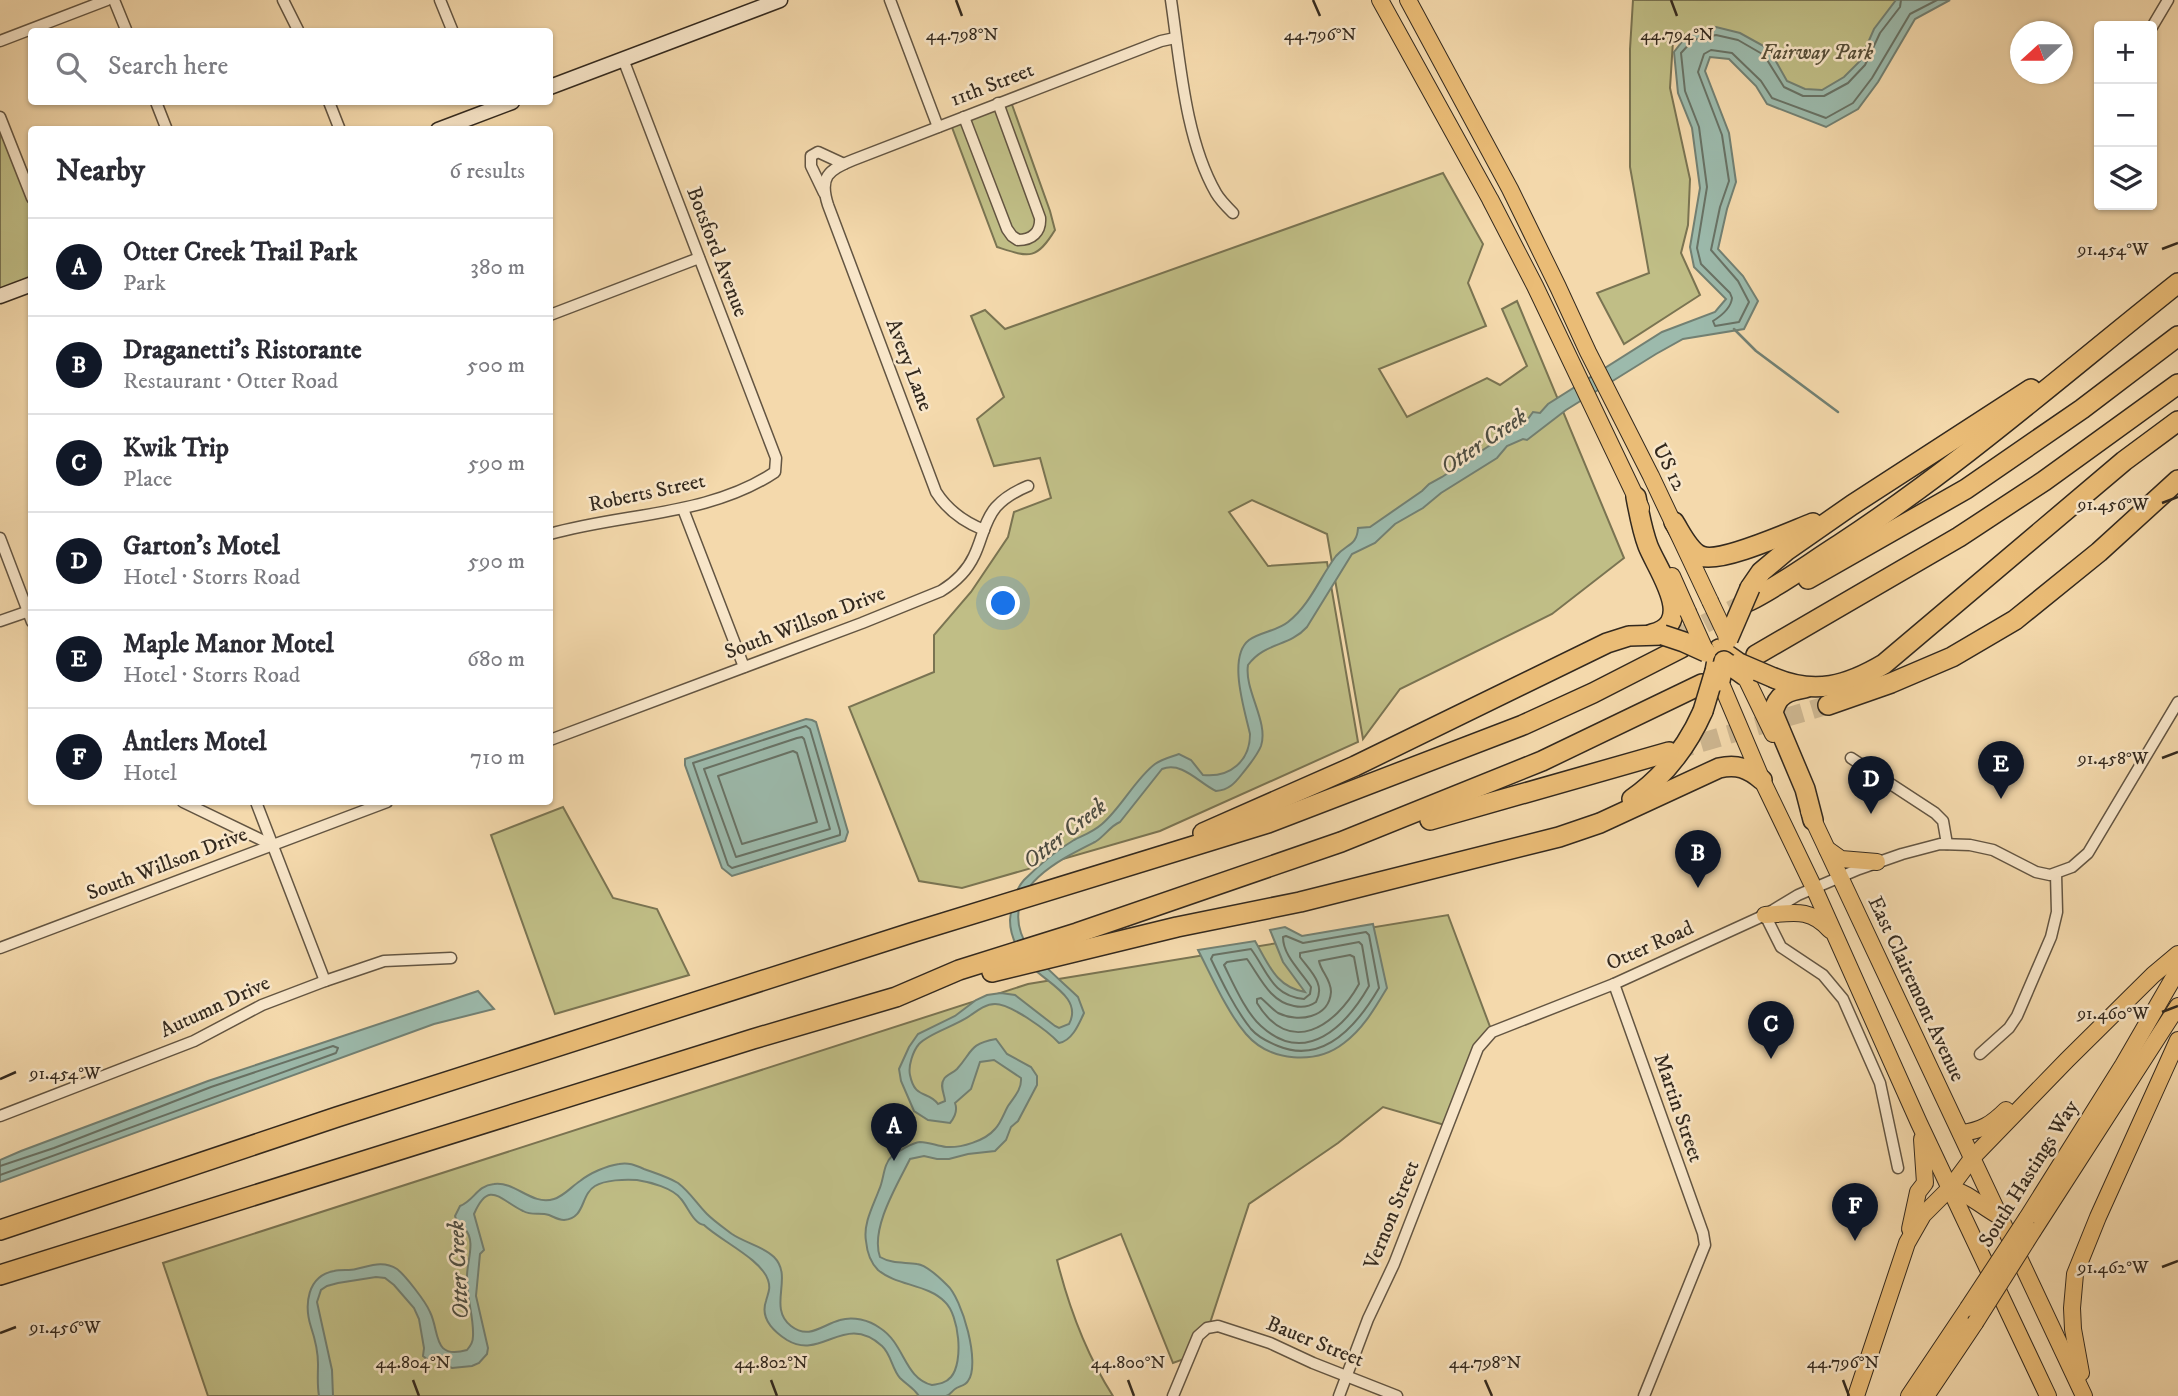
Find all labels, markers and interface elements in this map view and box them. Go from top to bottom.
north arrow [2010,21,2073,84]
map controls [2094,21,2157,210]
button: + [2094,21,2157,84]
text: 44.798°N [926,24,998,46]
text: 44.796°N [1284,24,1357,46]
text: 44.794°N [1640,24,1714,46]
search box [28,28,553,105]
park label: Fairway Park [1761,40,1874,66]
icon: search [52,48,90,86]
text: Search here [108,50,228,83]
street label: 11th Street [947,57,1038,113]
button: − [2094,84,2157,147]
button: layers [2094,147,2157,210]
text: Nearby [56,153,145,190]
text: 6 results [449,157,525,186]
street label: Botsford Avenue [680,183,754,321]
text: Otter Creek Trail Park [123,236,357,269]
text: 91.454°W [2077,239,2149,261]
text: A [72,253,86,282]
text: 380 m [470,253,525,282]
text: Park [123,269,166,298]
street label: Avery Lane [880,315,939,415]
text: Draganetti's Ristorante [123,334,362,367]
text: B [72,351,86,380]
text: 500 m [467,351,525,380]
text: Restaurant · Otter Road [123,367,338,396]
water label: Otter Creek [1435,402,1533,482]
text: Kwik Trip [123,432,229,465]
street label: US 12 [1646,439,1692,496]
text: C [71,449,87,478]
text: 590 m [468,449,525,478]
text: Place [123,465,172,494]
street label: Roberts Street [586,468,708,518]
text: 91.456°W [2077,494,2149,516]
text: Garton's Motel [123,530,280,563]
text: D [70,547,88,576]
text: 590 m [468,547,525,576]
text: Hotel · Storrs Road [123,563,300,592]
street label: South Willson Drive [721,580,889,666]
your location [986,586,1020,620]
text: Maple Manor Motel [123,628,334,661]
text: E [71,645,87,674]
text: 680 m [467,645,525,674]
text: Hotel · Storrs Road [123,661,300,690]
text: Antlers Motel [123,726,267,759]
pin: E [1978,741,2024,799]
text: F [72,743,86,772]
text: 710 m [470,743,525,772]
text: 91.458°W [2077,748,2149,770]
pin: D [1848,756,1894,814]
text: Hotel [123,759,177,788]
water label: Otter Creek [1017,792,1113,876]
street label: South Willson Drive [83,821,251,907]
pin: B [1675,830,1721,888]
street label: East Clairemont Avenue [1862,892,1971,1086]
street label: Otter Road [1602,915,1698,977]
street label: Autumn Drive [156,970,274,1044]
pin: C [1748,1001,1794,1059]
text: 91.460°W [2076,1003,2149,1025]
street label: Martin Street [1647,1050,1709,1166]
text: 91.454°W [29,1063,101,1085]
street label: South Hastings Way [1973,1095,2085,1252]
pin: A [871,1103,917,1161]
street label: Vernon Street [1358,1157,1426,1274]
pin: F [1832,1183,1878,1241]
water label: Otter Creek [442,1220,476,1320]
text: 91.462°W [2077,1257,2149,1279]
street label: Bauer Street [1262,1311,1368,1373]
text: 91.456°W [29,1317,101,1339]
text: 44.804°N [376,1352,451,1374]
text: 44.802°N [734,1352,808,1374]
text: 44.800°N [1091,1352,1165,1374]
text: 44.798°N [1449,1352,1521,1374]
text: 44.796°N [1807,1352,1880,1374]

